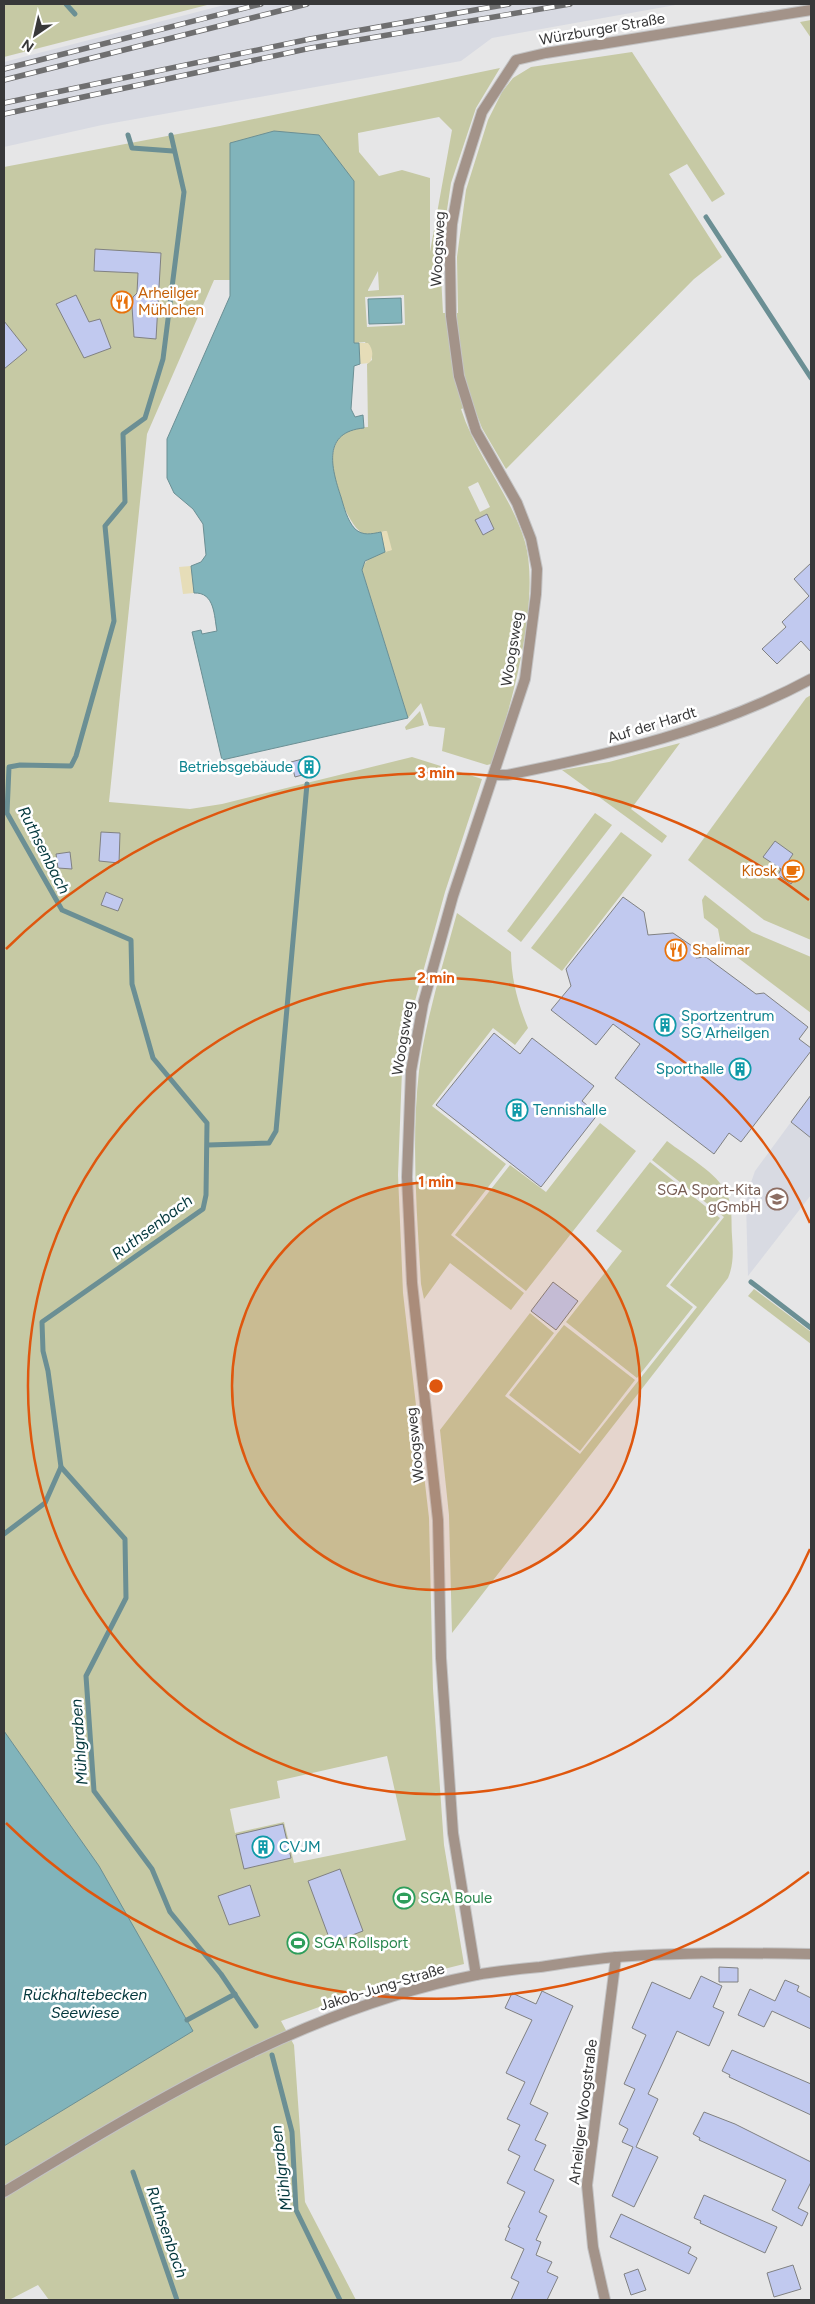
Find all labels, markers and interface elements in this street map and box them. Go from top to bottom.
street label: Würzburger Straße [538,9,666,49]
north arrow [10,10,60,60]
text: N [19,35,37,55]
street label: Woogsweg [427,211,449,287]
place label: Arheilger Mühlchen [138,284,204,319]
restaurant icon: Arheilger Mühlchen [110,290,134,314]
street label: Woogsweg [497,610,527,688]
street label: Auf der Hardt [605,703,699,747]
building icon: Betriebsgebäude [297,755,321,779]
place label: Betriebsgebäude [179,758,293,776]
text: 3 min [417,764,455,782]
water label: Ruthsenbach [14,803,74,897]
cafe icon: Kiosk [781,859,805,883]
place label: Kiosk [741,862,778,880]
restaurant icon: Shalimar [664,938,688,962]
place label: Shalimar [692,941,750,959]
text: 2 min [417,969,455,987]
street label: Woogsweg [388,999,418,1077]
place label: Sportzentrum SG Arheilgen [681,1007,774,1042]
building icon: Sportzentrum SG Arheilgen [653,1013,677,1037]
building icon: Sporthalle [728,1057,752,1081]
place label: Sporthalle [656,1060,724,1078]
building icon: Tennishalle [505,1098,529,1122]
place label: Tennishalle [533,1101,607,1119]
text: 1 min [418,1173,454,1191]
place label: SGA Sport-Kita gGmbH [657,1181,761,1216]
school or university icon: SGA Sport-Kita gGmbH [765,1187,789,1211]
water label: Ruthsenbach [108,1191,196,1263]
centre of rings [427,1377,445,1395]
street label: Woogsweg [402,1406,428,1484]
water label: Mühlgraben [67,1698,91,1786]
building icon: CVJM [251,1835,275,1859]
place label: CVJM [279,1838,321,1856]
sports icon: SGA Boule [392,1886,416,1910]
place label: SGA Boule [420,1889,492,1907]
sports icon: SGA Rollsport [286,1931,310,1955]
place label: SGA Rollsport [314,1934,409,1952]
street label: Jakob-Jung-Straße [317,1959,447,2015]
water label: Rückhaltebecken Seewiese [23,1985,147,2022]
street label: Arheilger Woogstraße [565,2038,601,2186]
water label: Mühlgraben [266,2124,296,2212]
water label: Ruthsenbach [142,2184,192,2280]

